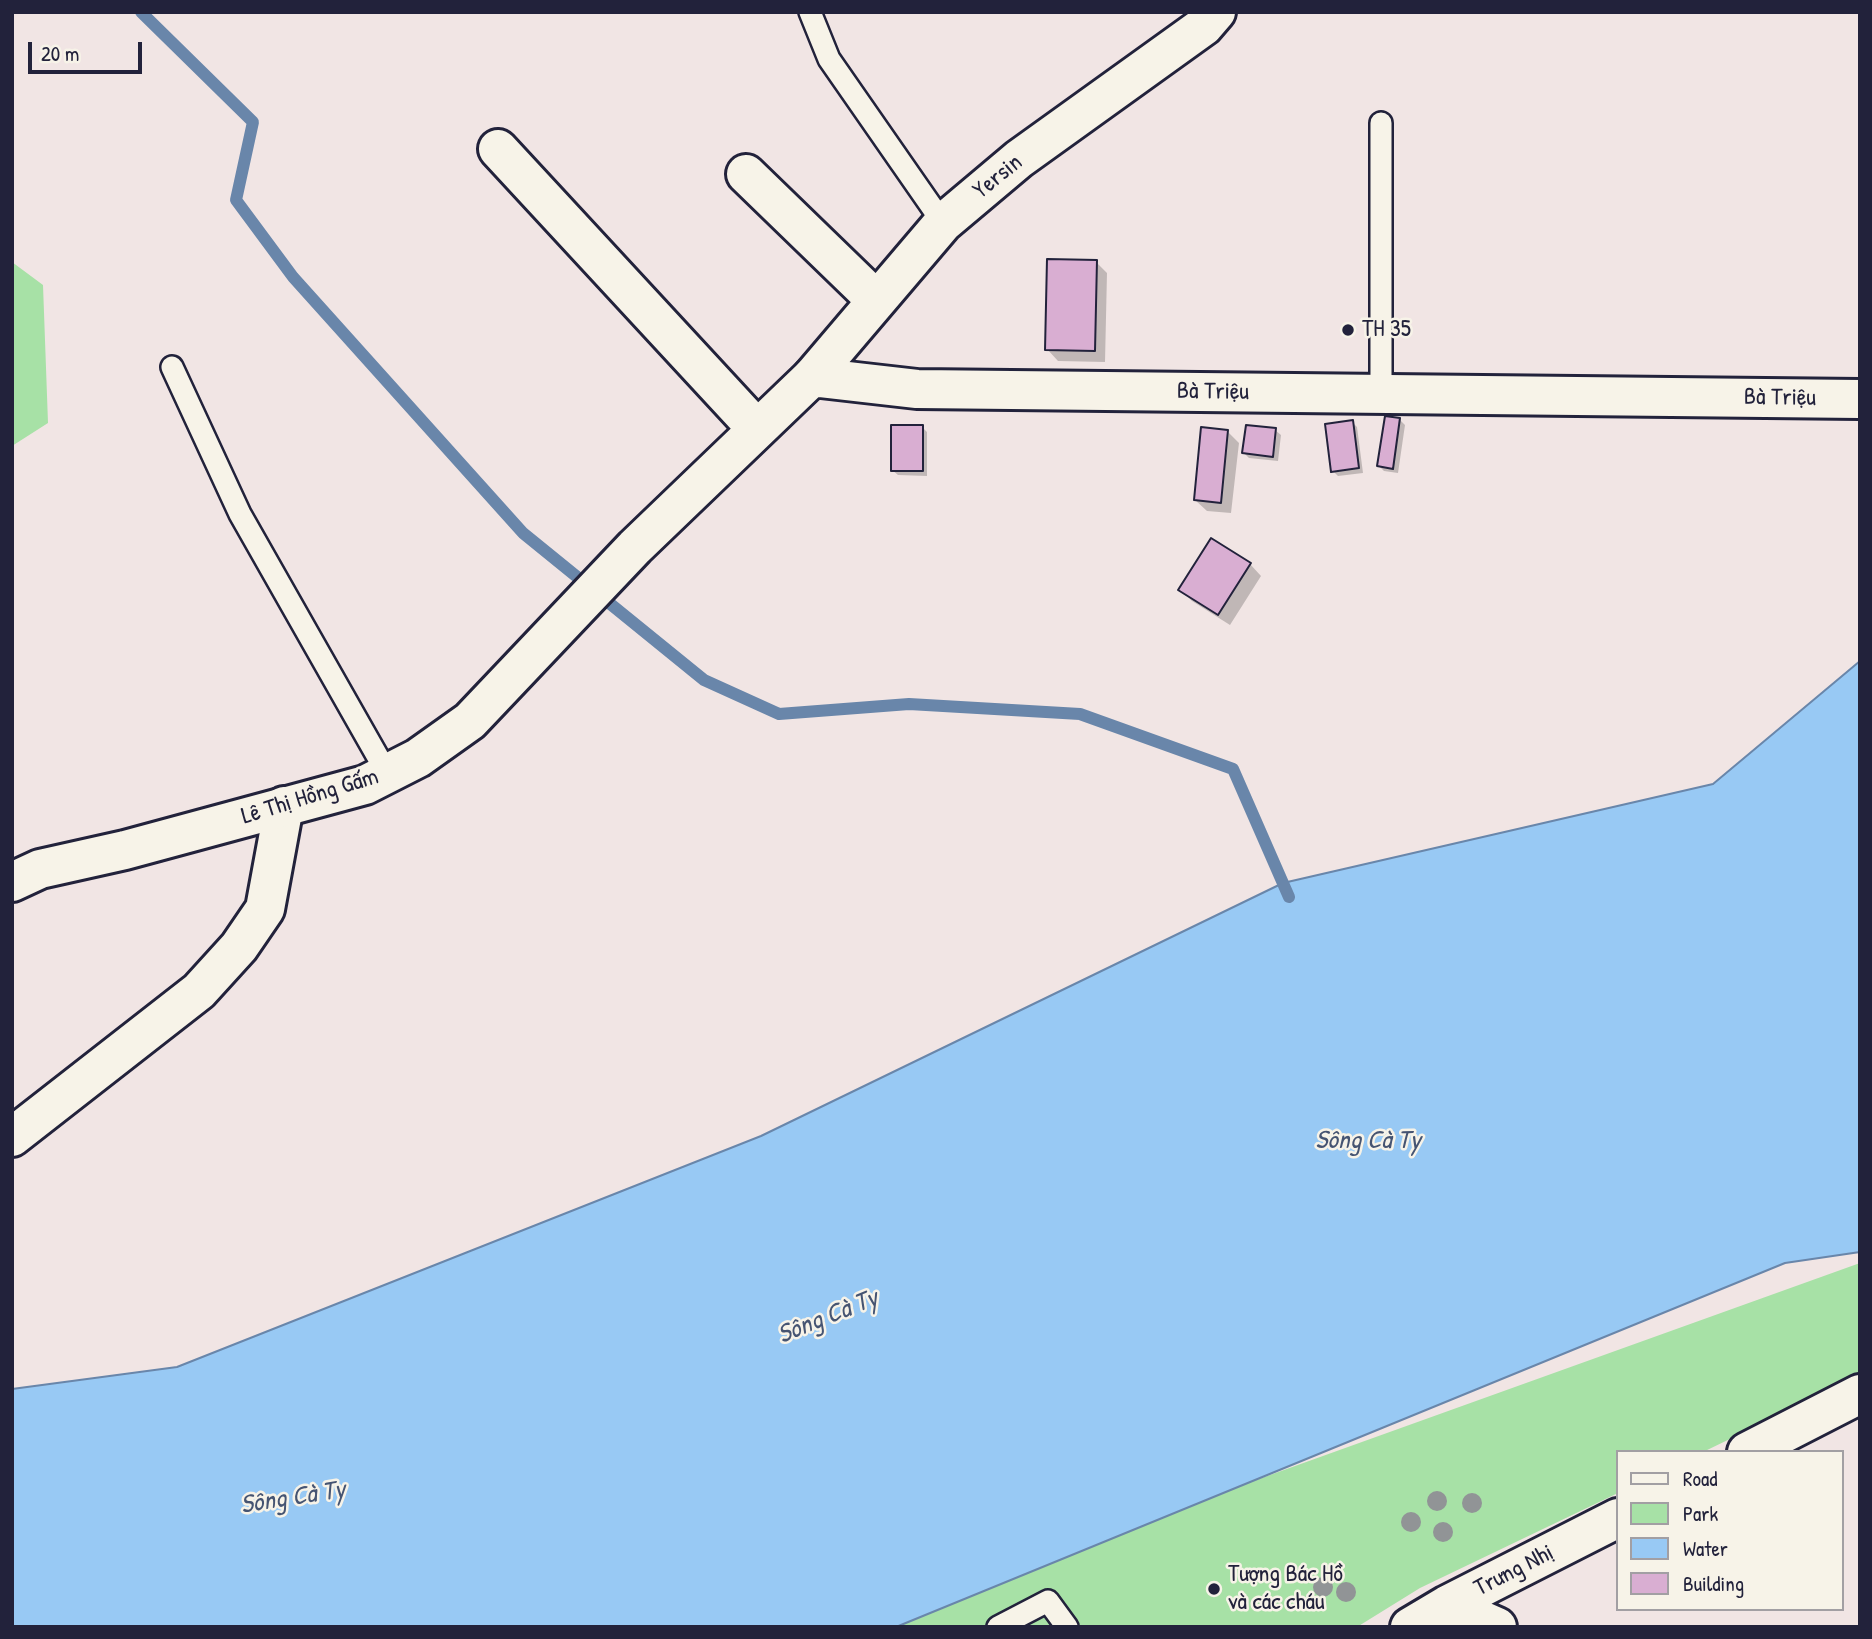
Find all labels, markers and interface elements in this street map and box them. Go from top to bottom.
scale bar [32,28,145,72]
text: 20 m [41,39,79,68]
street label: Yersin [968,149,1028,205]
place label: TH 35 [1362,316,1411,344]
marker: TH 35 [1340,322,1356,338]
street label: Bà Triệu [1177,377,1249,407]
street label: Bà Triệu [1744,383,1816,413]
street label: Lê Thị Hồng Gấm [238,763,382,831]
water label: Sông Cà Ty [1315,1125,1421,1157]
water label: Sông Cà Ty [773,1283,883,1351]
legend [1616,1450,1844,1611]
text: Road [1683,1464,1717,1493]
water label: Sông Cà Ty [239,1474,347,1522]
text: Park [1683,1499,1718,1528]
text: Water [1683,1534,1728,1563]
street label: Trưng Nhị [1469,1539,1559,1603]
place label: Tượng Bác Hồ và các cháu [1228,1561,1343,1617]
text: Building [1683,1569,1744,1598]
marker: Tượng Bác Hồ và các cháu [1206,1581,1222,1597]

